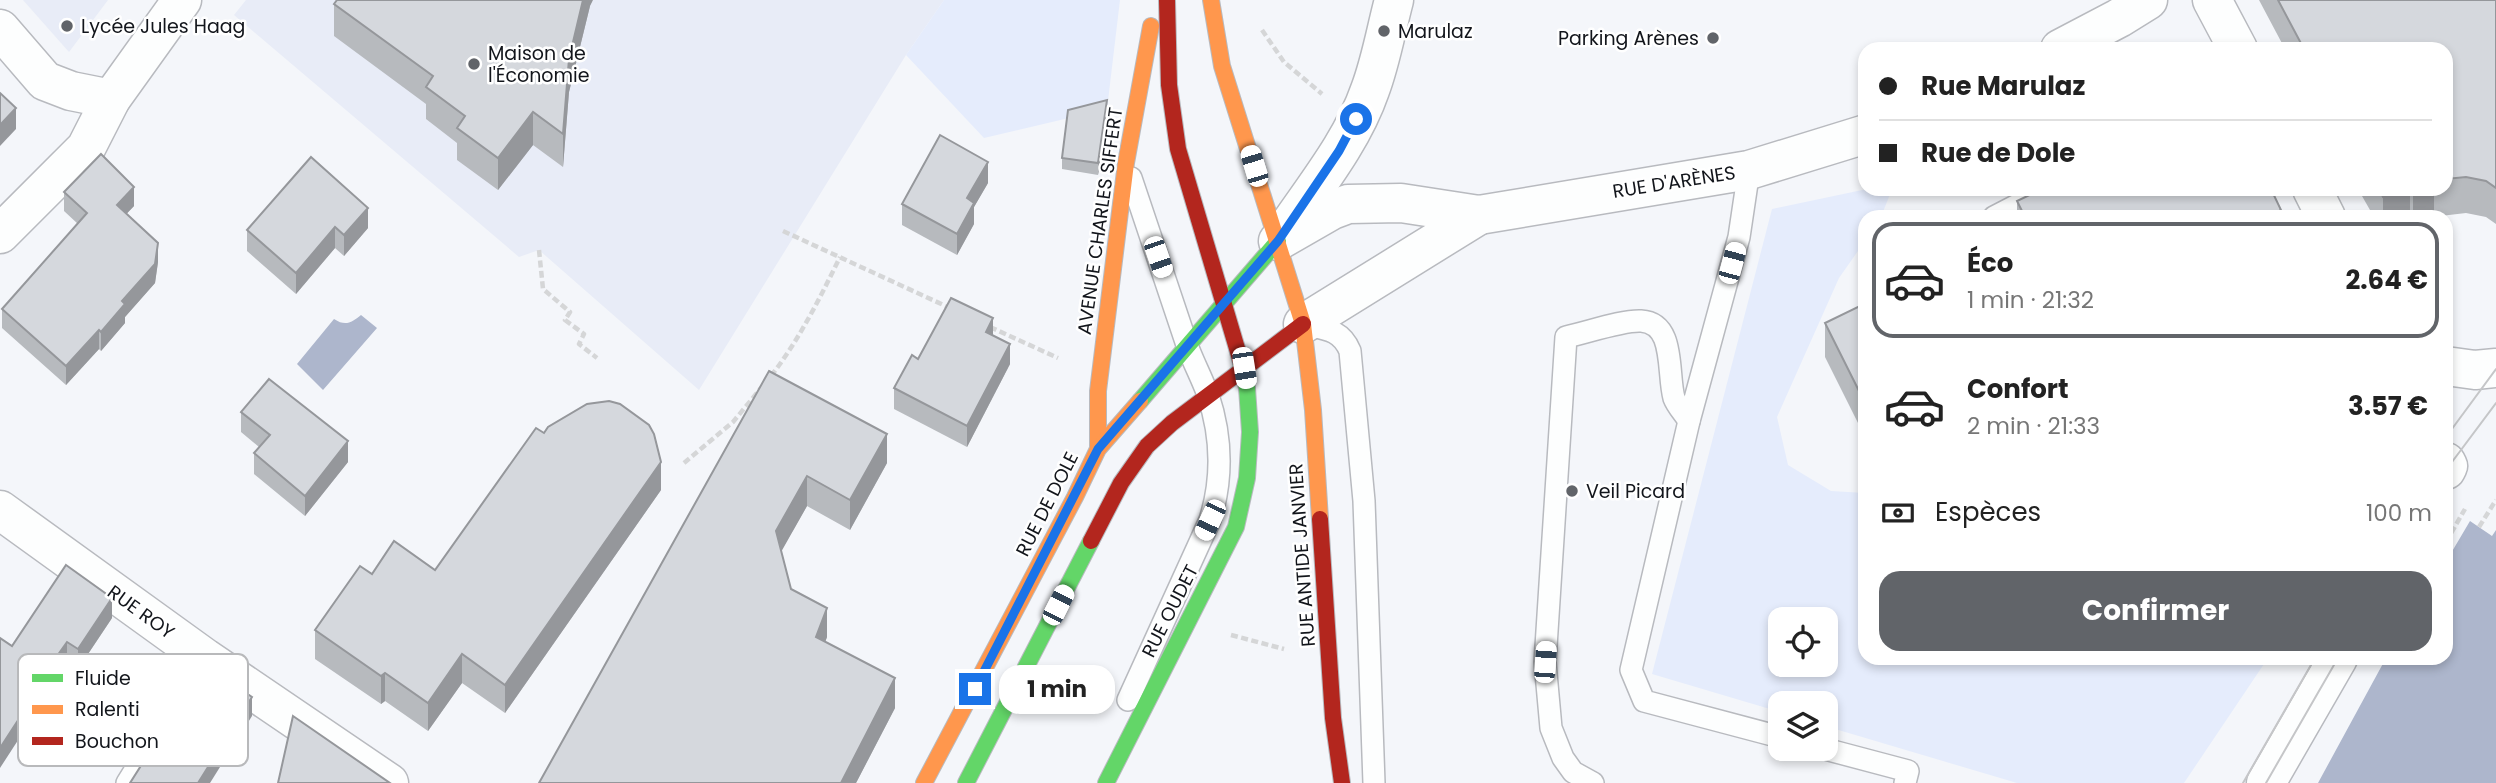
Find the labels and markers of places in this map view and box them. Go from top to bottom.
place label: Lycée Jules Haag [81,13,245,40]
marker: Lycée Jules Haag [59,18,75,34]
place label: Marulaz [1398,18,1473,45]
marker: Marulaz [1376,23,1392,39]
place label: Parking Arènes [1558,25,1699,52]
marker: Parking Arènes [1705,30,1721,46]
place label: Maison de l'Économie [488,40,589,89]
marker: Maison de l'Économie [466,56,482,72]
place label: Veil Picard [1586,478,1685,505]
marker: Veil Picard [1564,483,1580,499]

